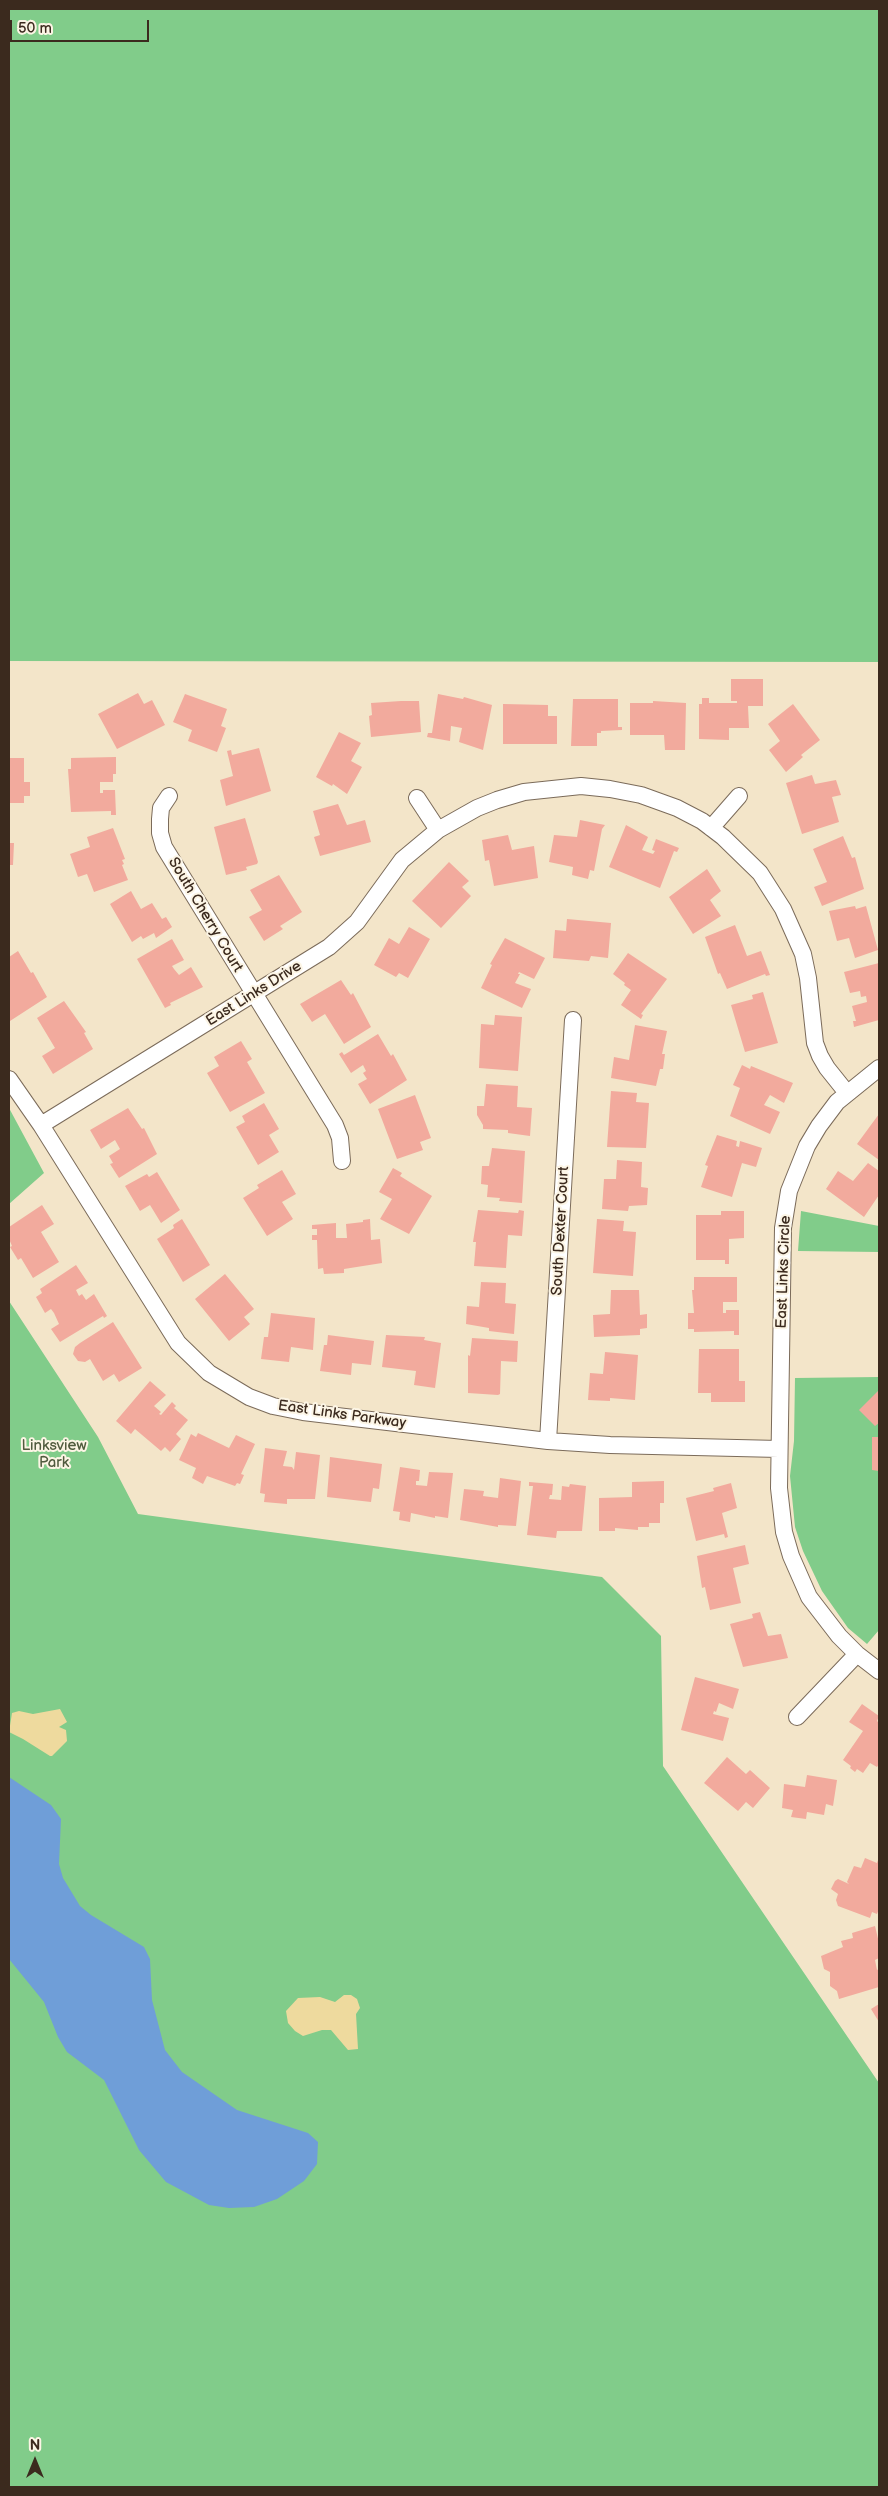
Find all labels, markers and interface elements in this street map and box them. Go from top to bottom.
scale bar [12,10,151,42]
text: 50 m [18,19,52,38]
street label: South Cherry Court [164,854,246,976]
street label: East Links Drive [203,957,305,1031]
street label: South Dexter Court [549,1166,573,1296]
street label: East Links Circle [773,1215,795,1329]
street label: East Links Parkway [277,1397,407,1433]
park label: Linksview Park [21,1437,87,1472]
north arrow [10,2436,60,2486]
text: N [30,2437,40,2454]

